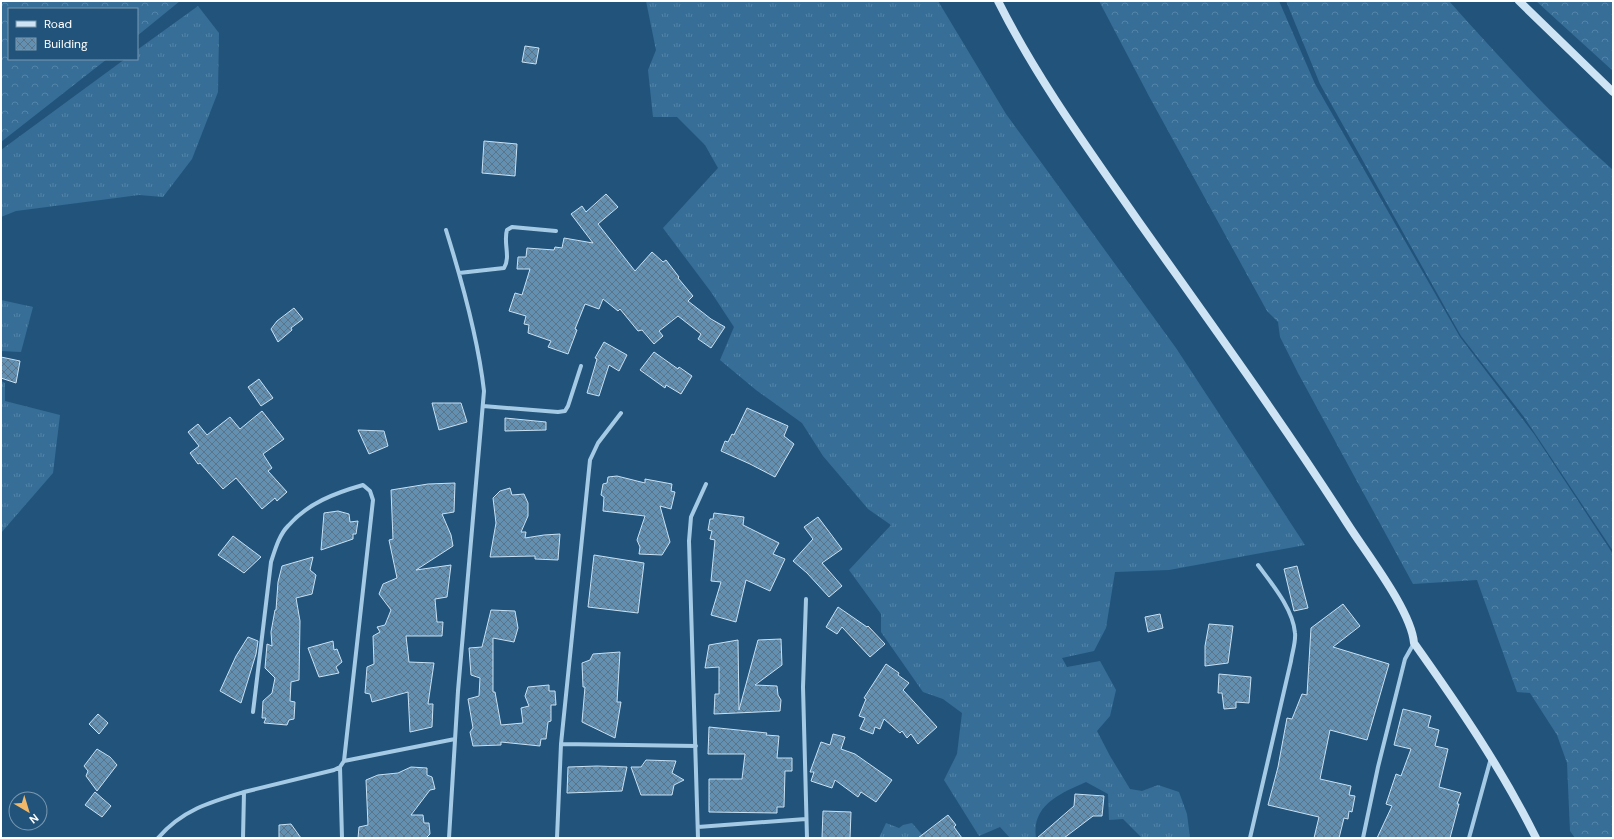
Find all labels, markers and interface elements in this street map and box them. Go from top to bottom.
legend [8,8,138,60]
text: Road [44,16,72,32]
text: Building [44,36,88,52]
north arrow [8,791,48,831]
text: N [27,811,42,827]

